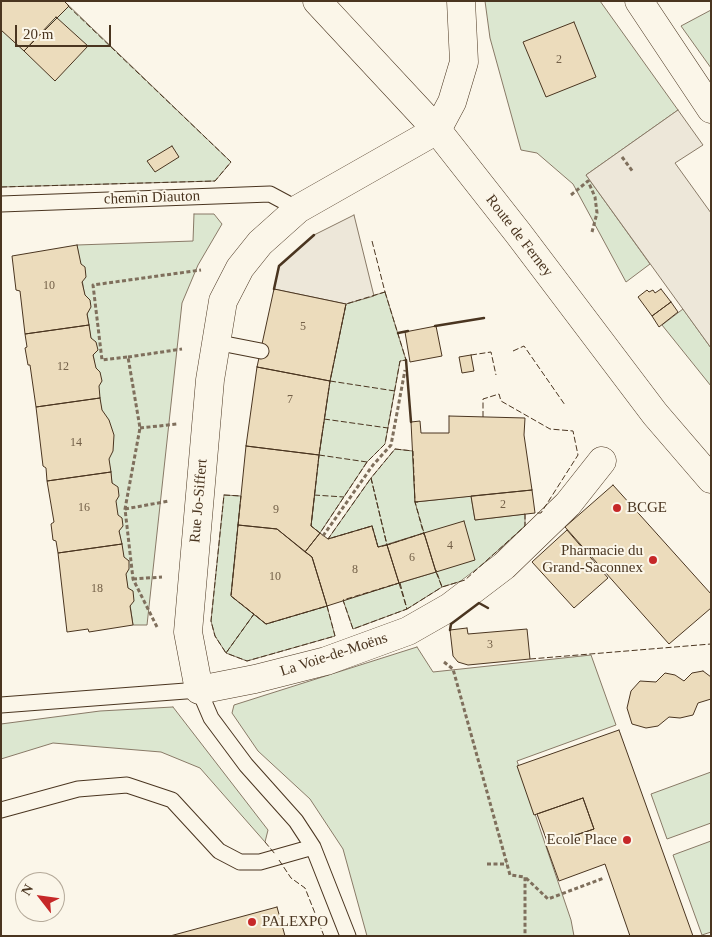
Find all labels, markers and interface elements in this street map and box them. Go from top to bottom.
scale bar [18,15,114,47]
text: 20 m [23,26,53,42]
house number: 2 [556,53,562,67]
street label: chemin Diauton [104,187,200,209]
street label: Route de Ferney [481,191,557,281]
house number: 10 [43,279,55,293]
house number: 5 [300,320,306,334]
house number: 12 [57,360,69,374]
house number: 7 [287,393,293,407]
house number: 14 [70,436,82,450]
street label: Rue Jo-Siffert [186,458,212,544]
house number: 2 [500,498,506,512]
place label: BCGE [627,499,667,517]
house number: 16 [78,501,90,515]
marker: BCGE [611,502,623,514]
house number: 9 [273,503,279,517]
house number: 4 [447,539,453,553]
place label: Pharmacie du Grand-Saconnex [542,542,643,577]
house number: 6 [409,551,415,565]
marker: Pharmacie du Grand-Saconnex [647,554,659,566]
house number: 8 [352,563,358,577]
house number: 10 [269,570,281,584]
house number: 18 [91,582,103,596]
street label: La Voie-de-Moëns [278,629,390,681]
house number: 3 [487,638,493,652]
place label: Ecole Place [547,831,617,849]
marker: Ecole Place [621,834,633,846]
north arrow [15,872,65,922]
text: N [18,882,36,898]
place label: PALEXPO [262,913,328,931]
marker: PALEXPO [246,916,258,928]

